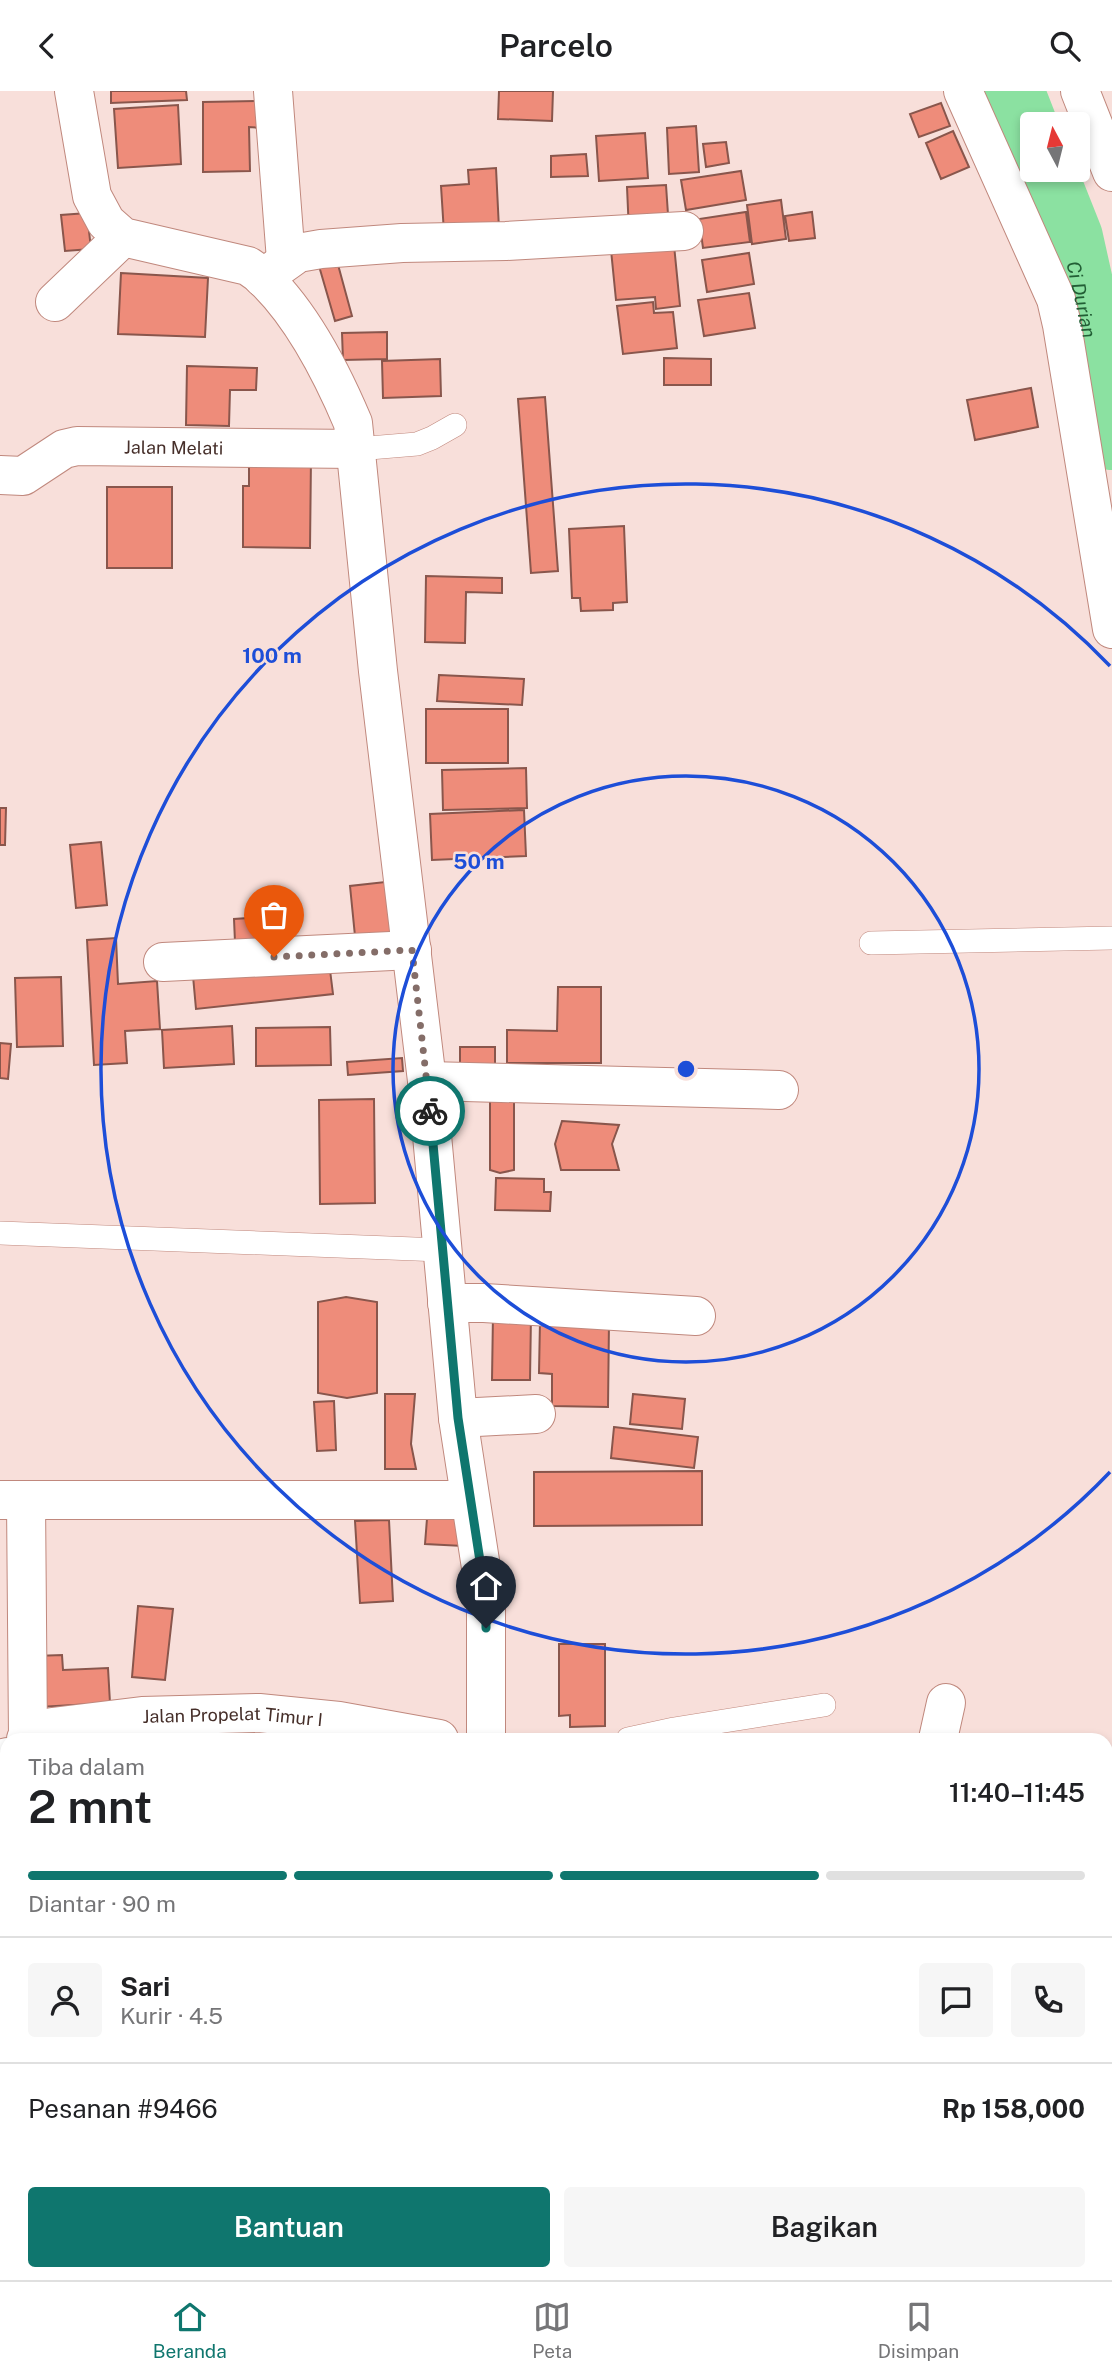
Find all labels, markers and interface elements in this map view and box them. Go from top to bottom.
icon: back [28,27,66,65]
text: Parcelo [499,27,613,64]
icon: search [1046,27,1084,65]
north arrow [1020,112,1090,182]
map controls [1020,112,1090,182]
water label: Ci Durian [1062,259,1101,340]
street label: Jalan Melati [124,436,223,458]
text: 100 m [242,643,302,668]
text: 50 m [453,849,505,874]
pin [244,885,304,957]
icon: bag [255,896,293,934]
centre of rings [674,1057,698,1081]
courier [395,1076,465,1146]
icon: bike [411,1092,449,1130]
pin [456,1556,516,1628]
icon: home [467,1567,505,1605]
street label: Jalan Propelat Timur I [142,1702,324,1730]
text: Tiba dalam [28,1753,145,1780]
text: 11:40–11:45 [949,1777,1085,1808]
text: 2 mnt [28,1779,152,1833]
text: Diantar · 90 m [28,1890,176,1917]
button: person [28,1963,102,2037]
button: chat [919,1963,993,2037]
button: phone [1011,1963,1085,2037]
text: Sari [120,1971,170,2002]
text: Kurir · 4.5 [120,2002,223,2029]
text: Pesanan #9466 [28,2093,218,2124]
text: Rp 158,000 [942,2093,1085,2124]
button: Bantuan [28,2187,550,2267]
button: Bagikan [564,2187,1085,2267]
tab: Beranda [153,2298,227,2362]
tab: Peta [532,2298,572,2362]
tab: Disimpan [878,2298,959,2362]

